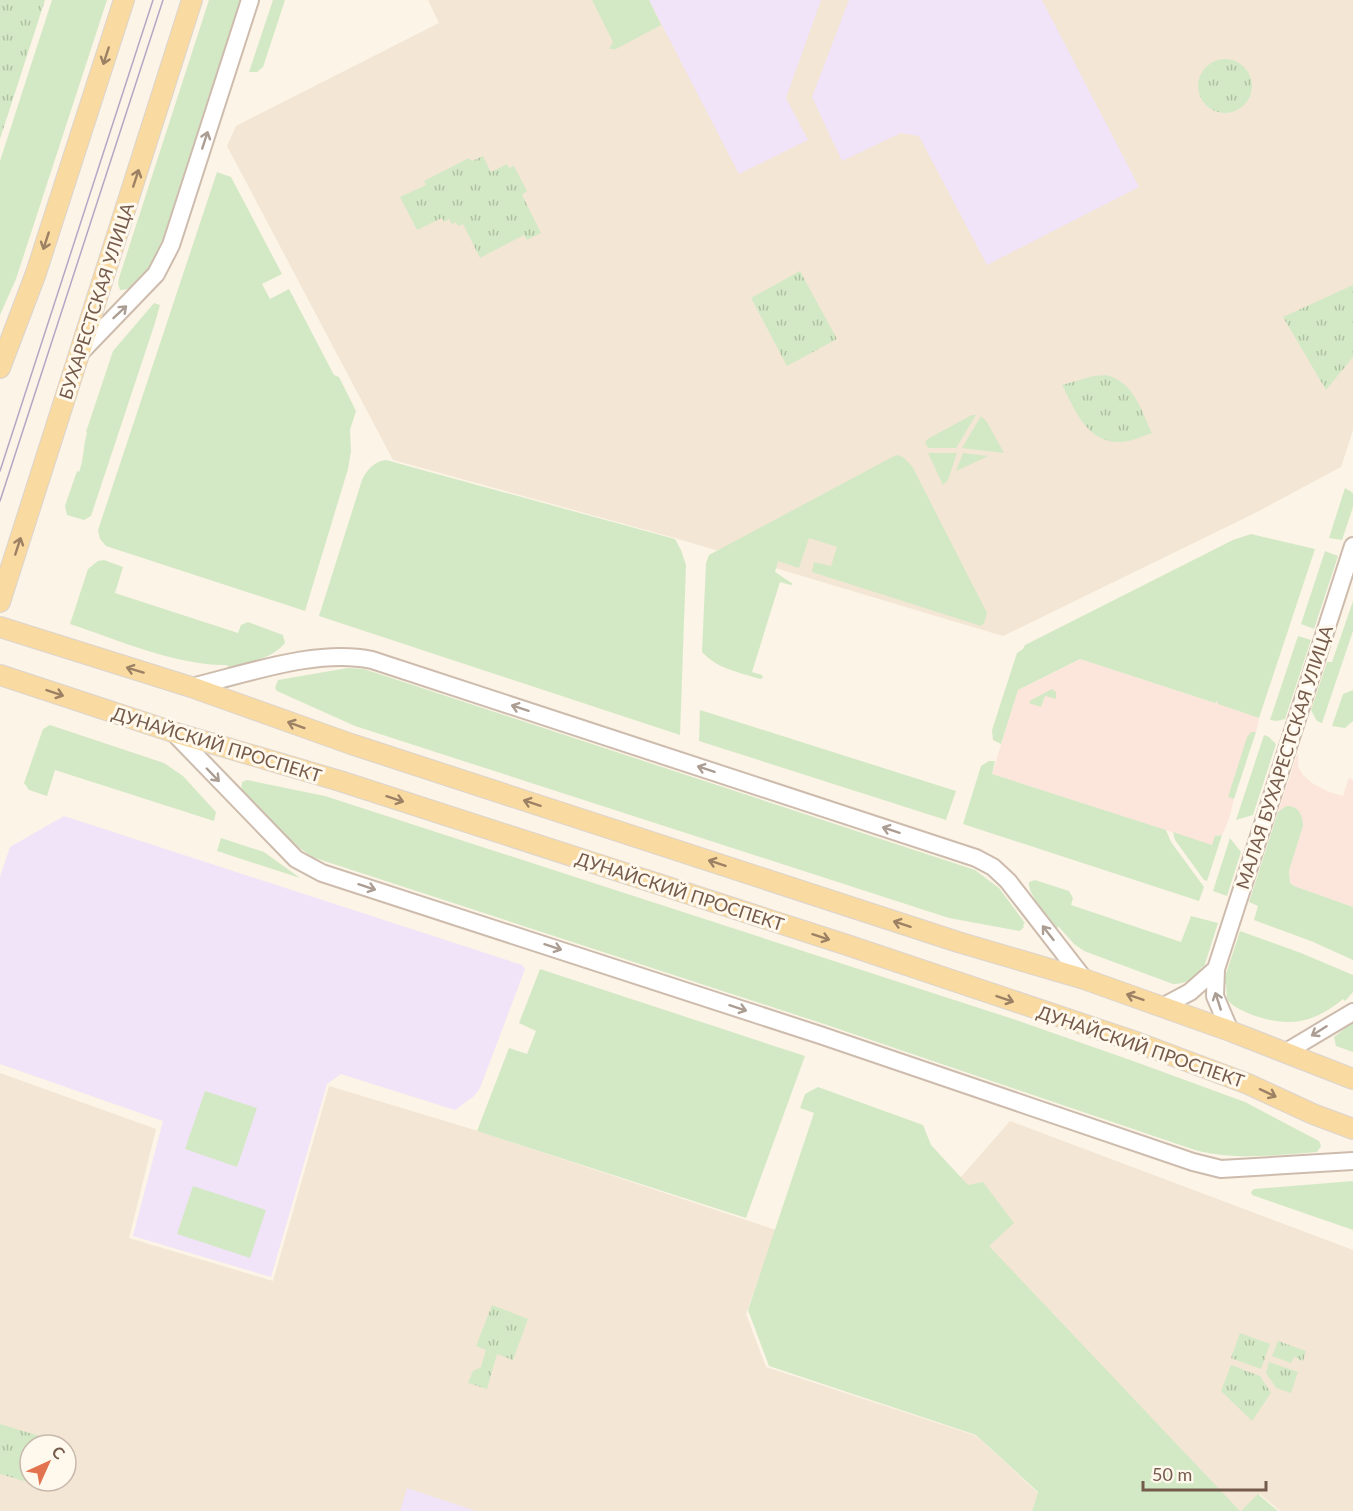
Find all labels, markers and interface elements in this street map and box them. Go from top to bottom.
one-way arrow [100,46,111,65]
one-way arrow [200,131,211,150]
one-way arrow [131,169,142,188]
street label: БУХАРЕСТСКАЯ УЛИЦА [54,199,138,402]
one-way arrow [40,231,51,250]
one-way arrow [113,304,128,319]
one-way arrow [13,537,24,556]
street label: МАЛАЯ БУХАРЕСТСКАЯ УЛИЦА [1231,621,1337,892]
one-way arrow [126,663,145,674]
one-way arrow [45,689,64,700]
street label: ДУНАЙСКИЙ ПРОСПЕКТ [110,702,325,786]
one-way arrow [511,702,530,713]
one-way arrow [287,718,306,729]
one-way arrow [697,763,716,774]
one-way arrow [206,767,221,782]
one-way arrow [385,794,404,805]
one-way arrow [523,796,542,807]
one-way arrow [882,824,901,835]
street label: ДУНАЙСКИЙ ПРОСПЕКТ [573,847,787,935]
one-way arrow [708,856,727,867]
one-way arrow [357,882,376,893]
one-way arrow [893,917,912,928]
one-way arrow [1042,925,1055,941]
one-way arrow [811,932,830,943]
one-way arrow [543,942,562,953]
one-way arrow [1126,991,1145,1002]
one-way arrow [1212,992,1223,1011]
one-way arrow [995,994,1014,1005]
street label: ДУНАЙСКИЙ ПРОСПЕКТ [1034,1000,1248,1092]
one-way arrow [728,1003,747,1014]
one-way arrow [1311,1026,1328,1038]
one-way arrow [1258,1088,1276,1100]
north arrow [18,1433,78,1493]
text: С [48,1442,70,1463]
scale bar [1143,1454,1266,1492]
text: 50 m [1152,1463,1192,1485]

